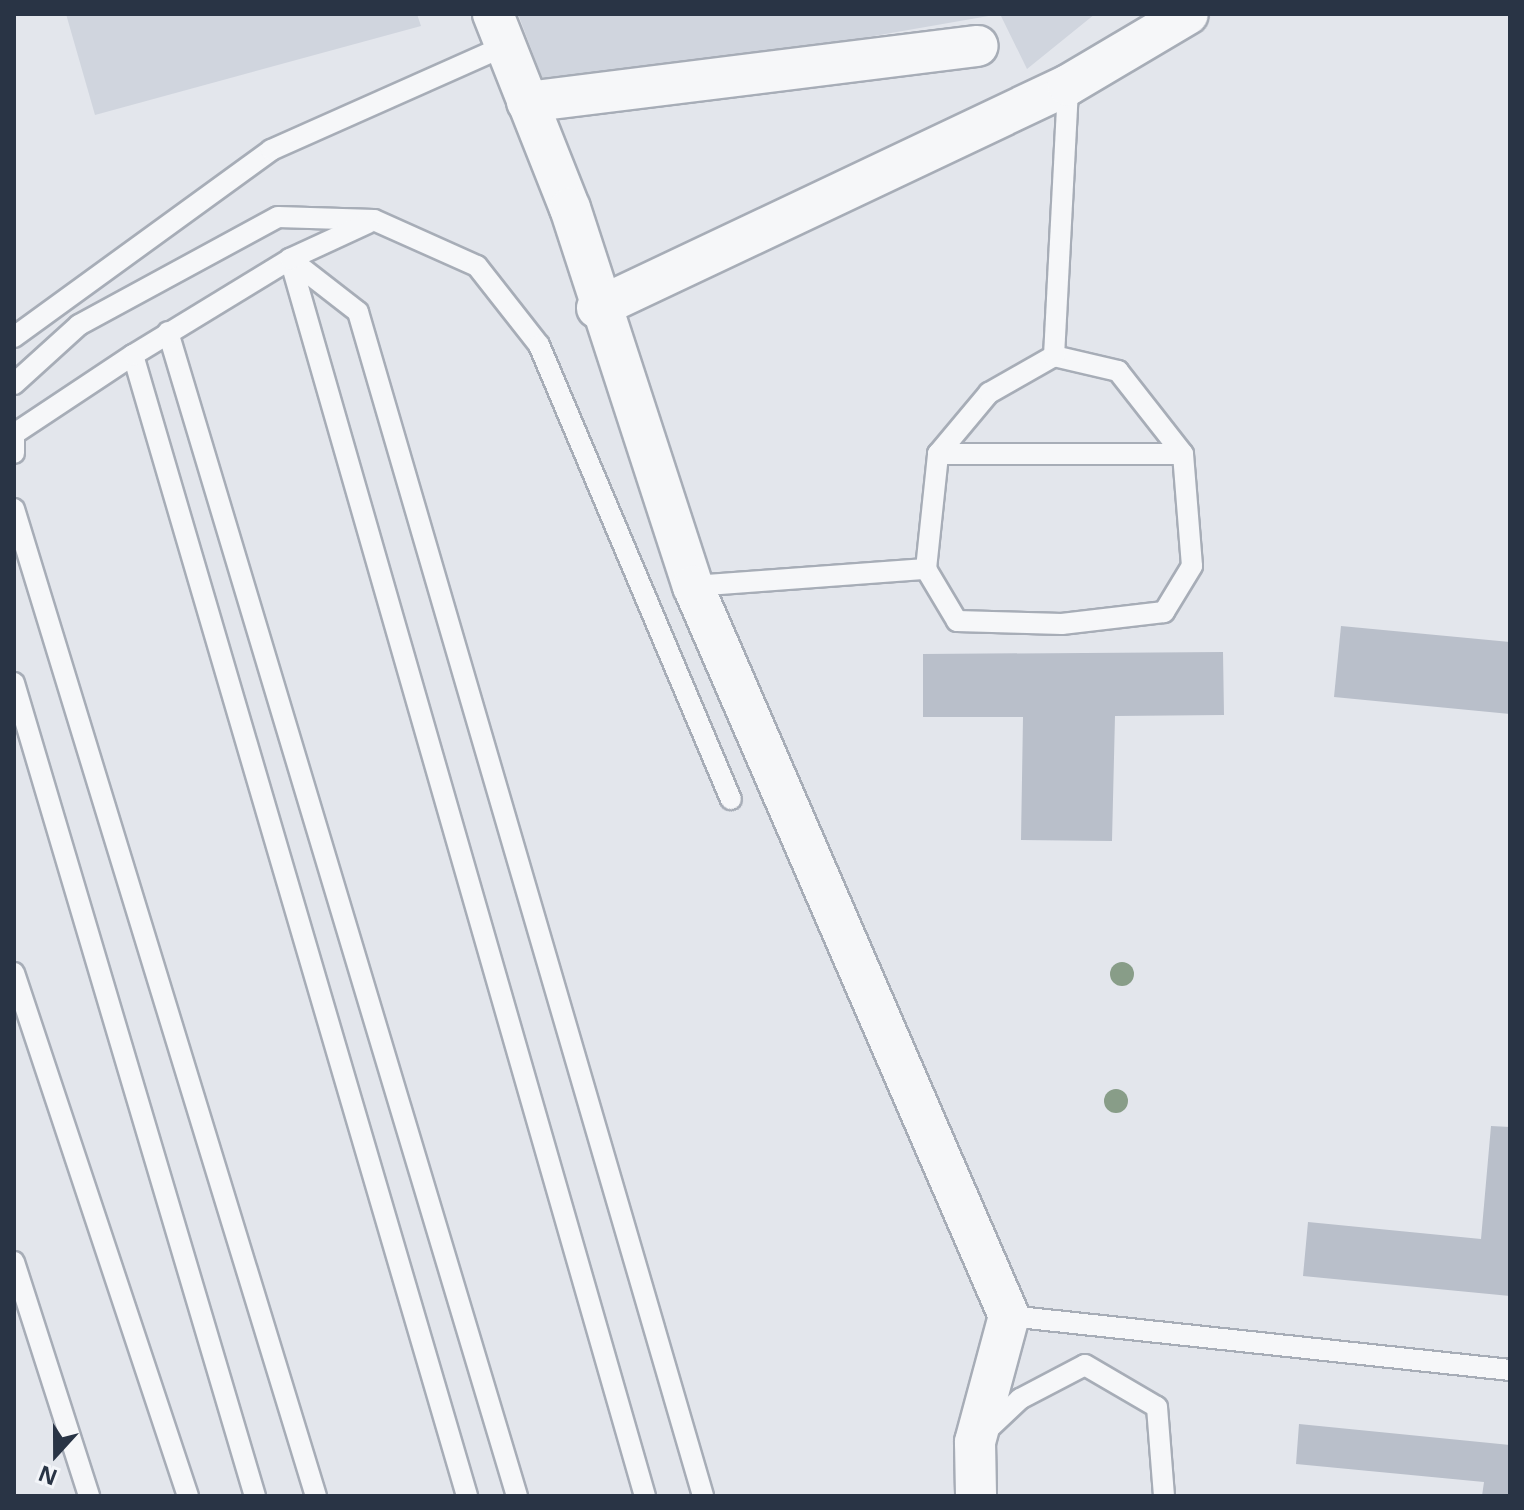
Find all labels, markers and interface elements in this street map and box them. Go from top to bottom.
north arrow [16,1414,96,1494]
text: N [34,1459,61,1494]

